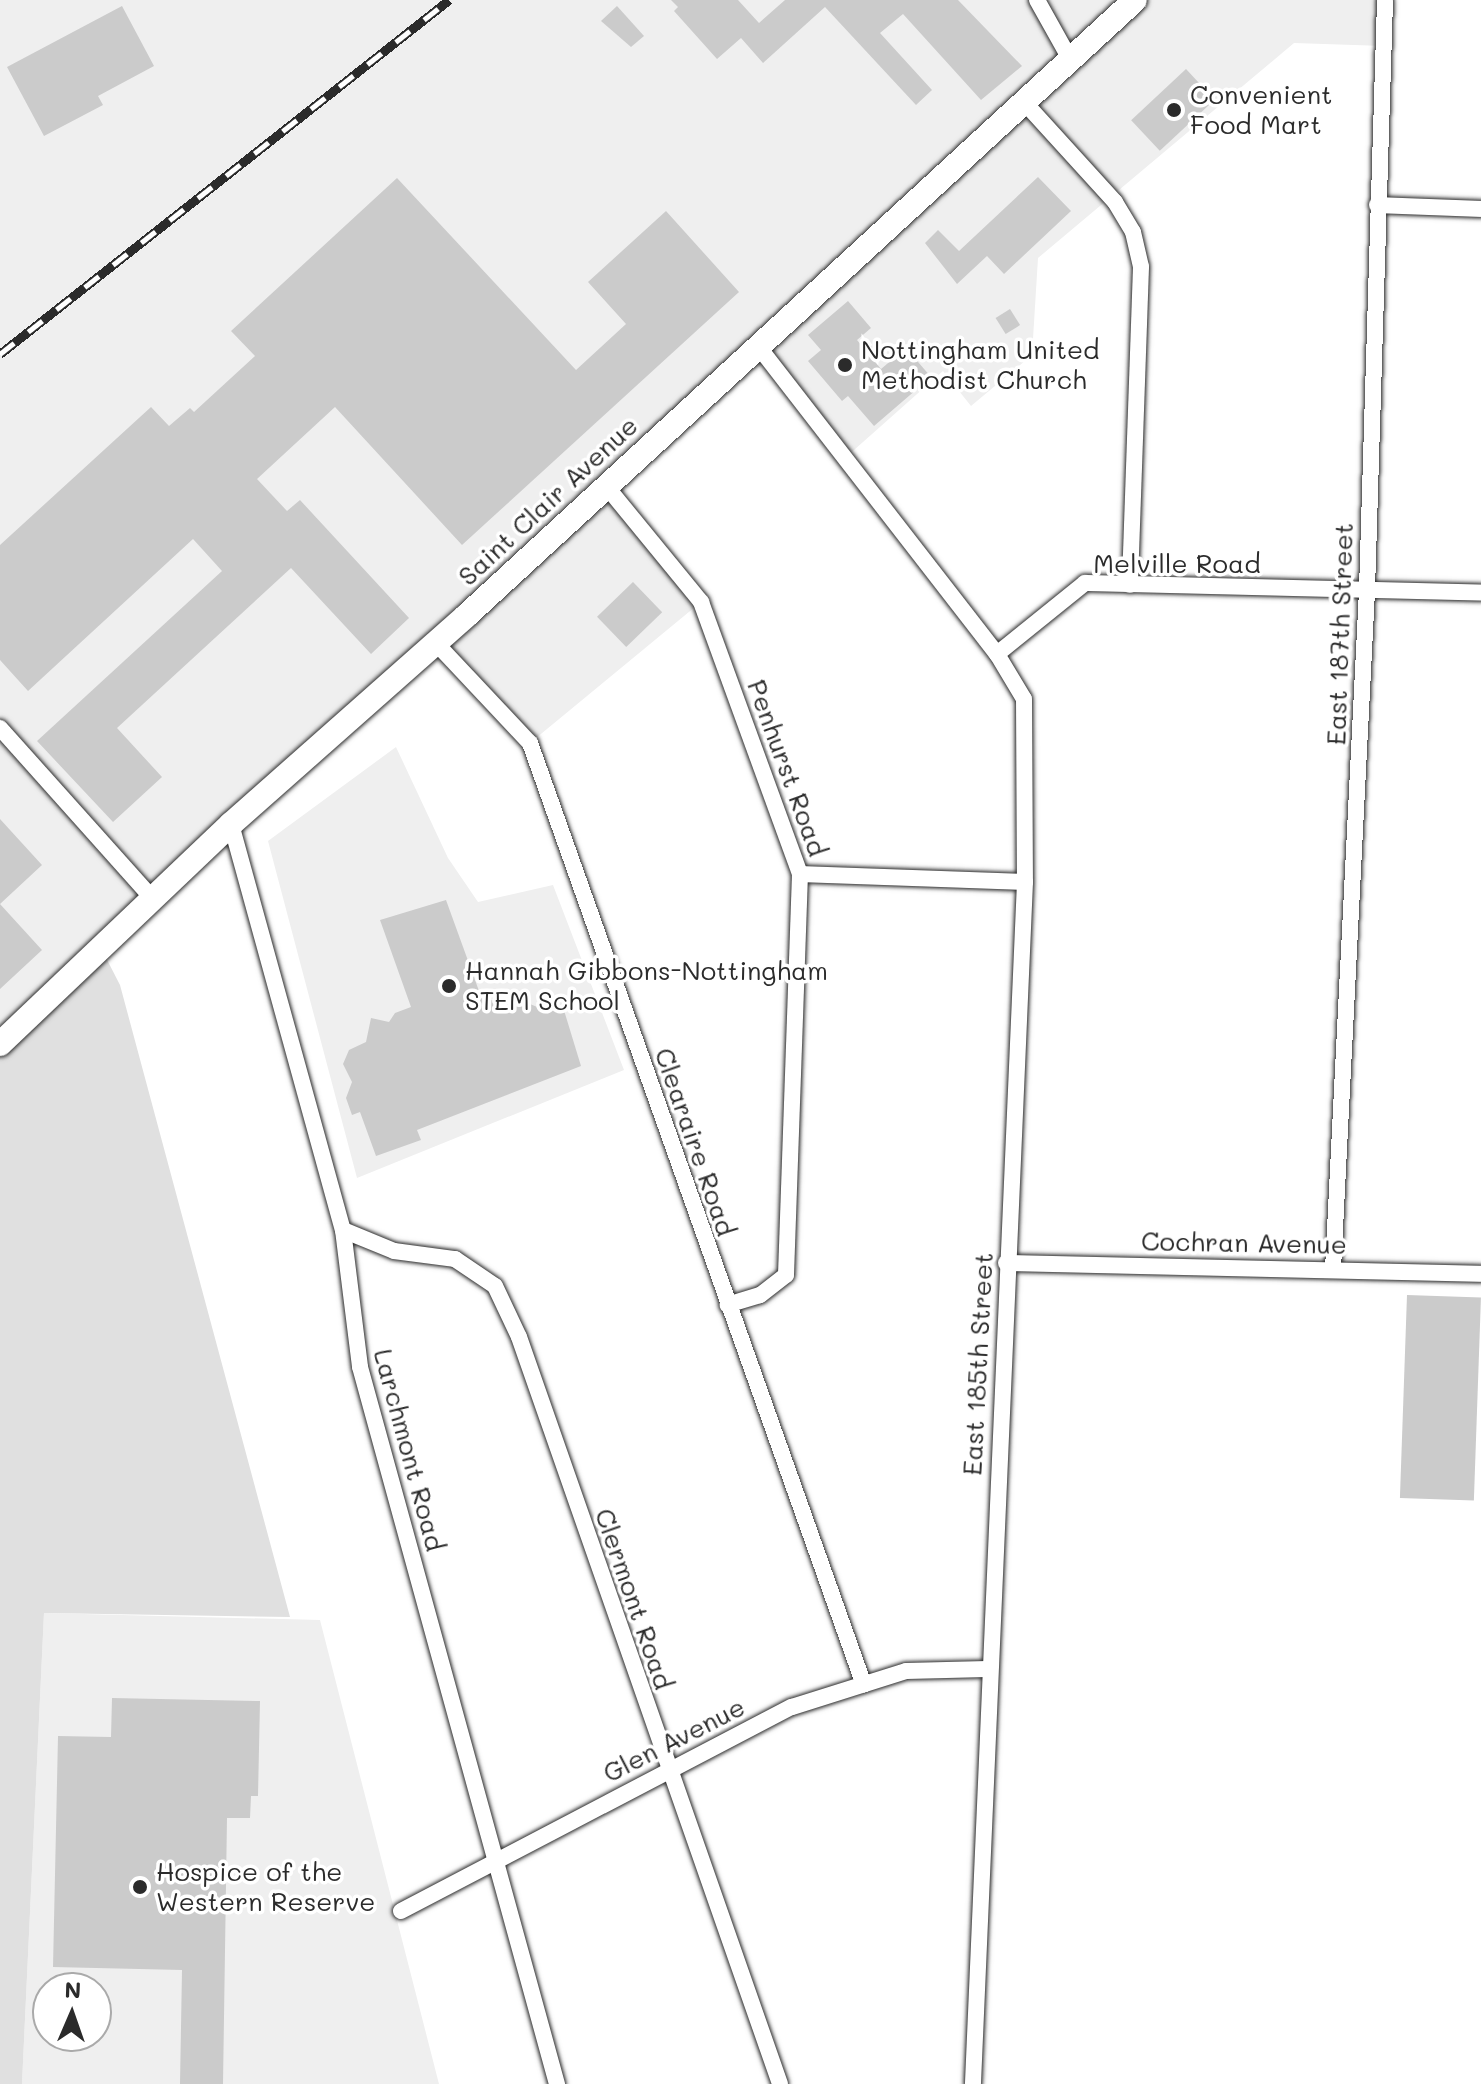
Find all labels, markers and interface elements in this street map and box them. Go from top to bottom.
place label: Convenient Food Mart [1190,79,1333,140]
marker: Convenient Food Mart [1165,101,1183,119]
place label: Nottingham United Methodist Church [861,334,1100,396]
marker: Nottingham United Methodist Church [836,356,854,374]
street label: Saint Clair Avenue [452,410,644,592]
street label: East 187th Street [1321,522,1359,746]
street label: Melville Road [1093,548,1261,580]
street label: Penhurst Road [741,676,833,860]
place label: Hannah Gibbons-Nottingham STEM School [465,955,828,1016]
marker: Hannah Gibbons-Nottingham STEM School [440,977,458,995]
street label: Clearaire Road [648,1044,742,1240]
street label: Cochran Avenue [1141,1226,1347,1260]
street label: East 185th Street [957,1252,999,1476]
street label: Larchmont Road [367,1346,451,1554]
street label: Clermont Road [588,1504,680,1694]
street label: Glen Avenue [598,1691,750,1789]
place label: Hospice of the Western Reserve [156,1856,375,1918]
marker: Hospice of the Western Reserve [131,1878,149,1896]
north arrow [32,1972,112,2052]
text: N [64,1975,82,2004]

